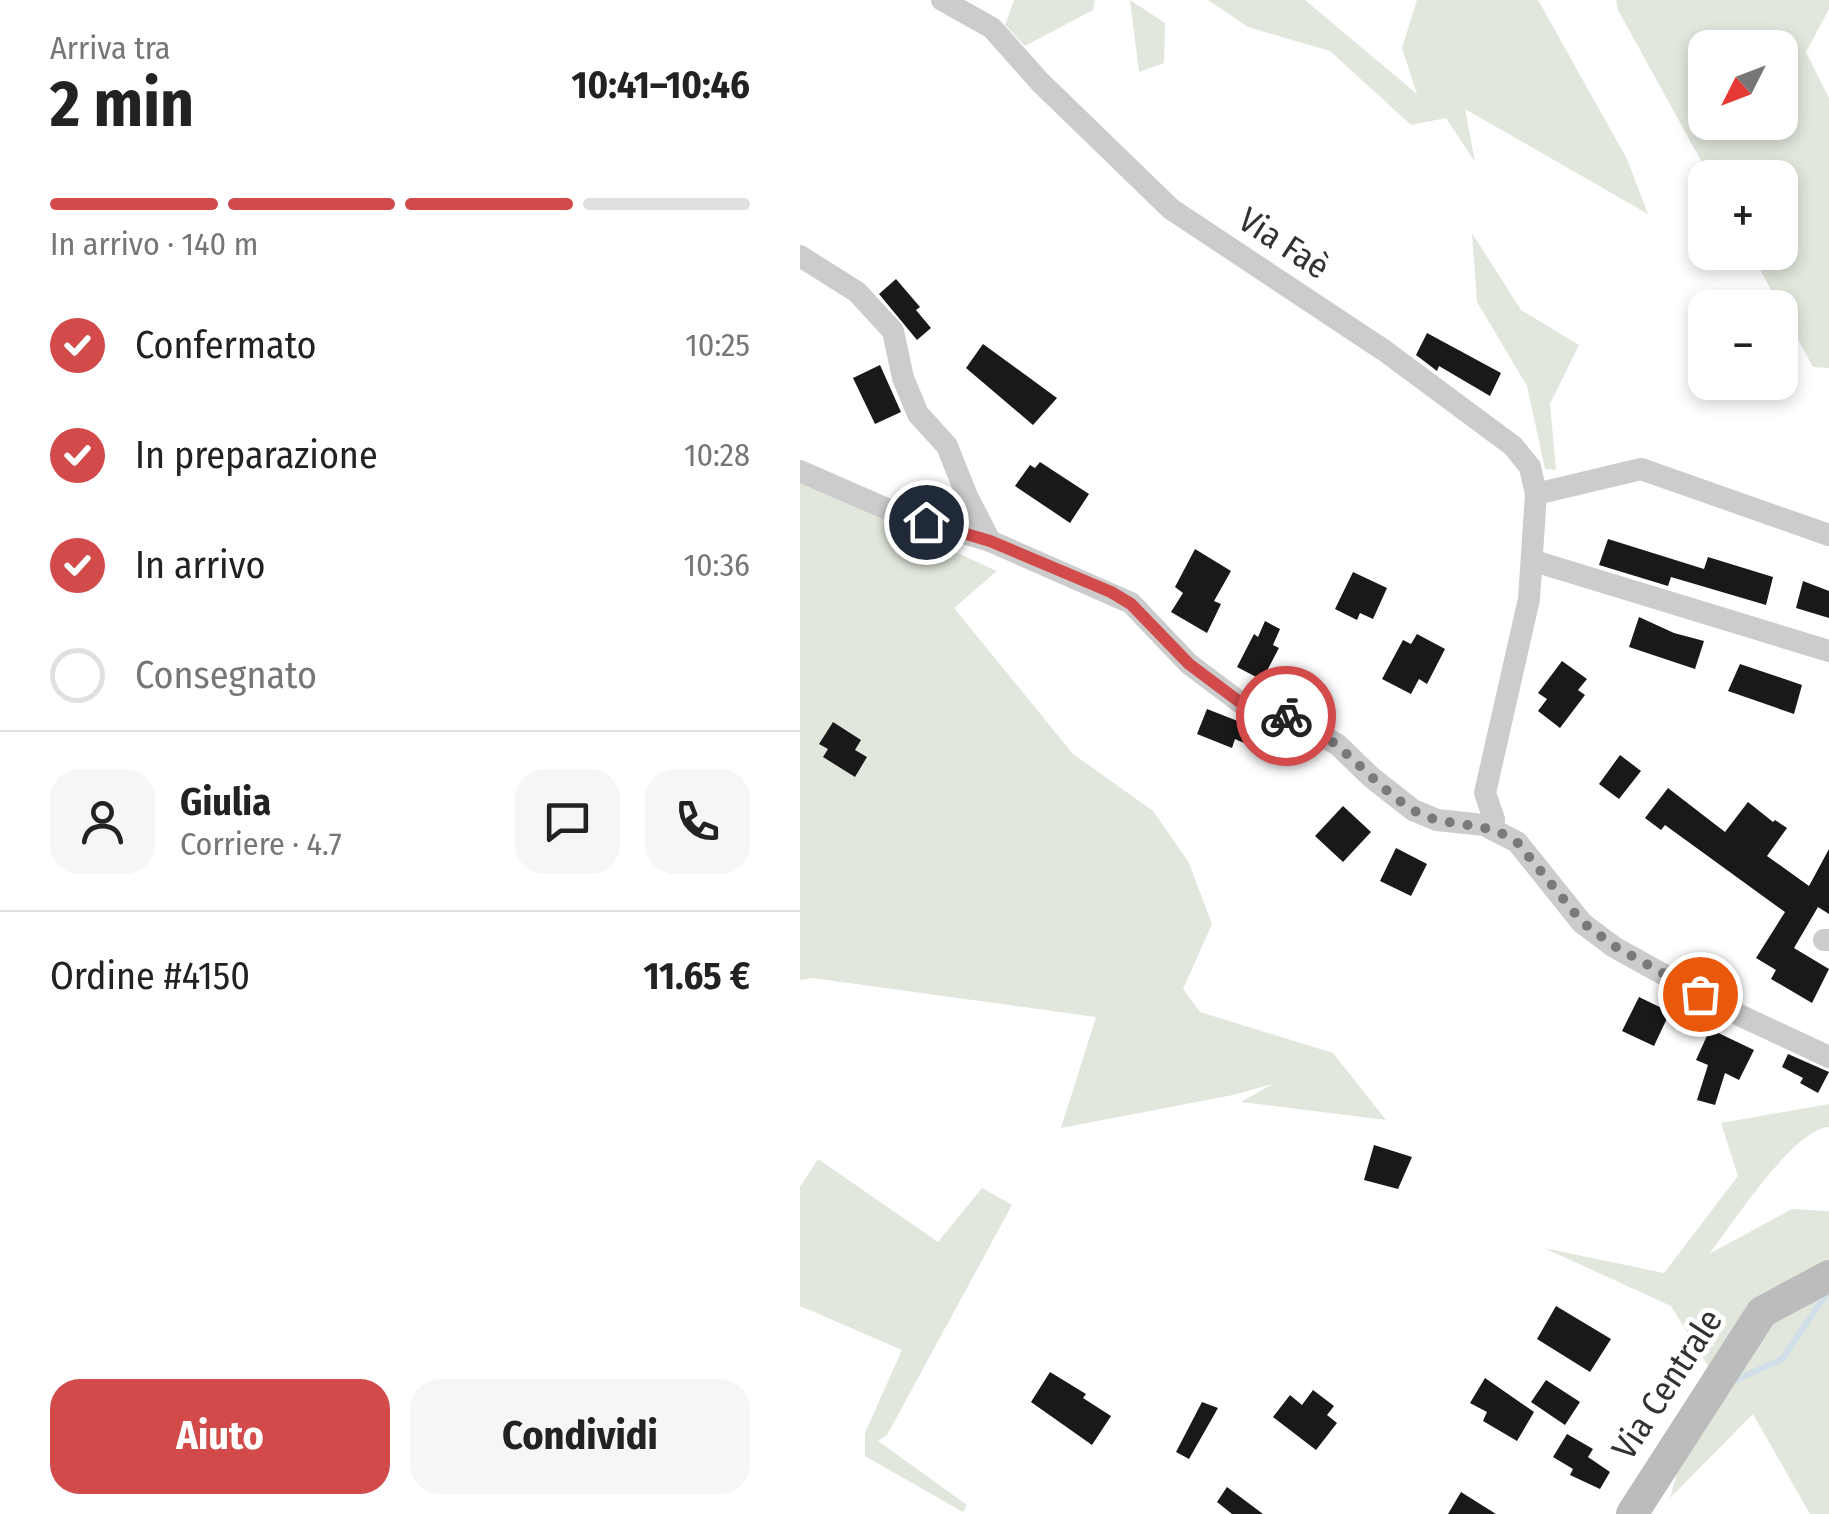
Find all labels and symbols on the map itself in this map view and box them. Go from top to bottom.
north arrow [1688,30,1798,140]
street label: Via Faè [1231,198,1337,288]
pin [884,480,969,565]
courier [1236,666,1336,766]
pin [1658,952,1743,1037]
street label: Via Centrale [1603,1301,1731,1467]

